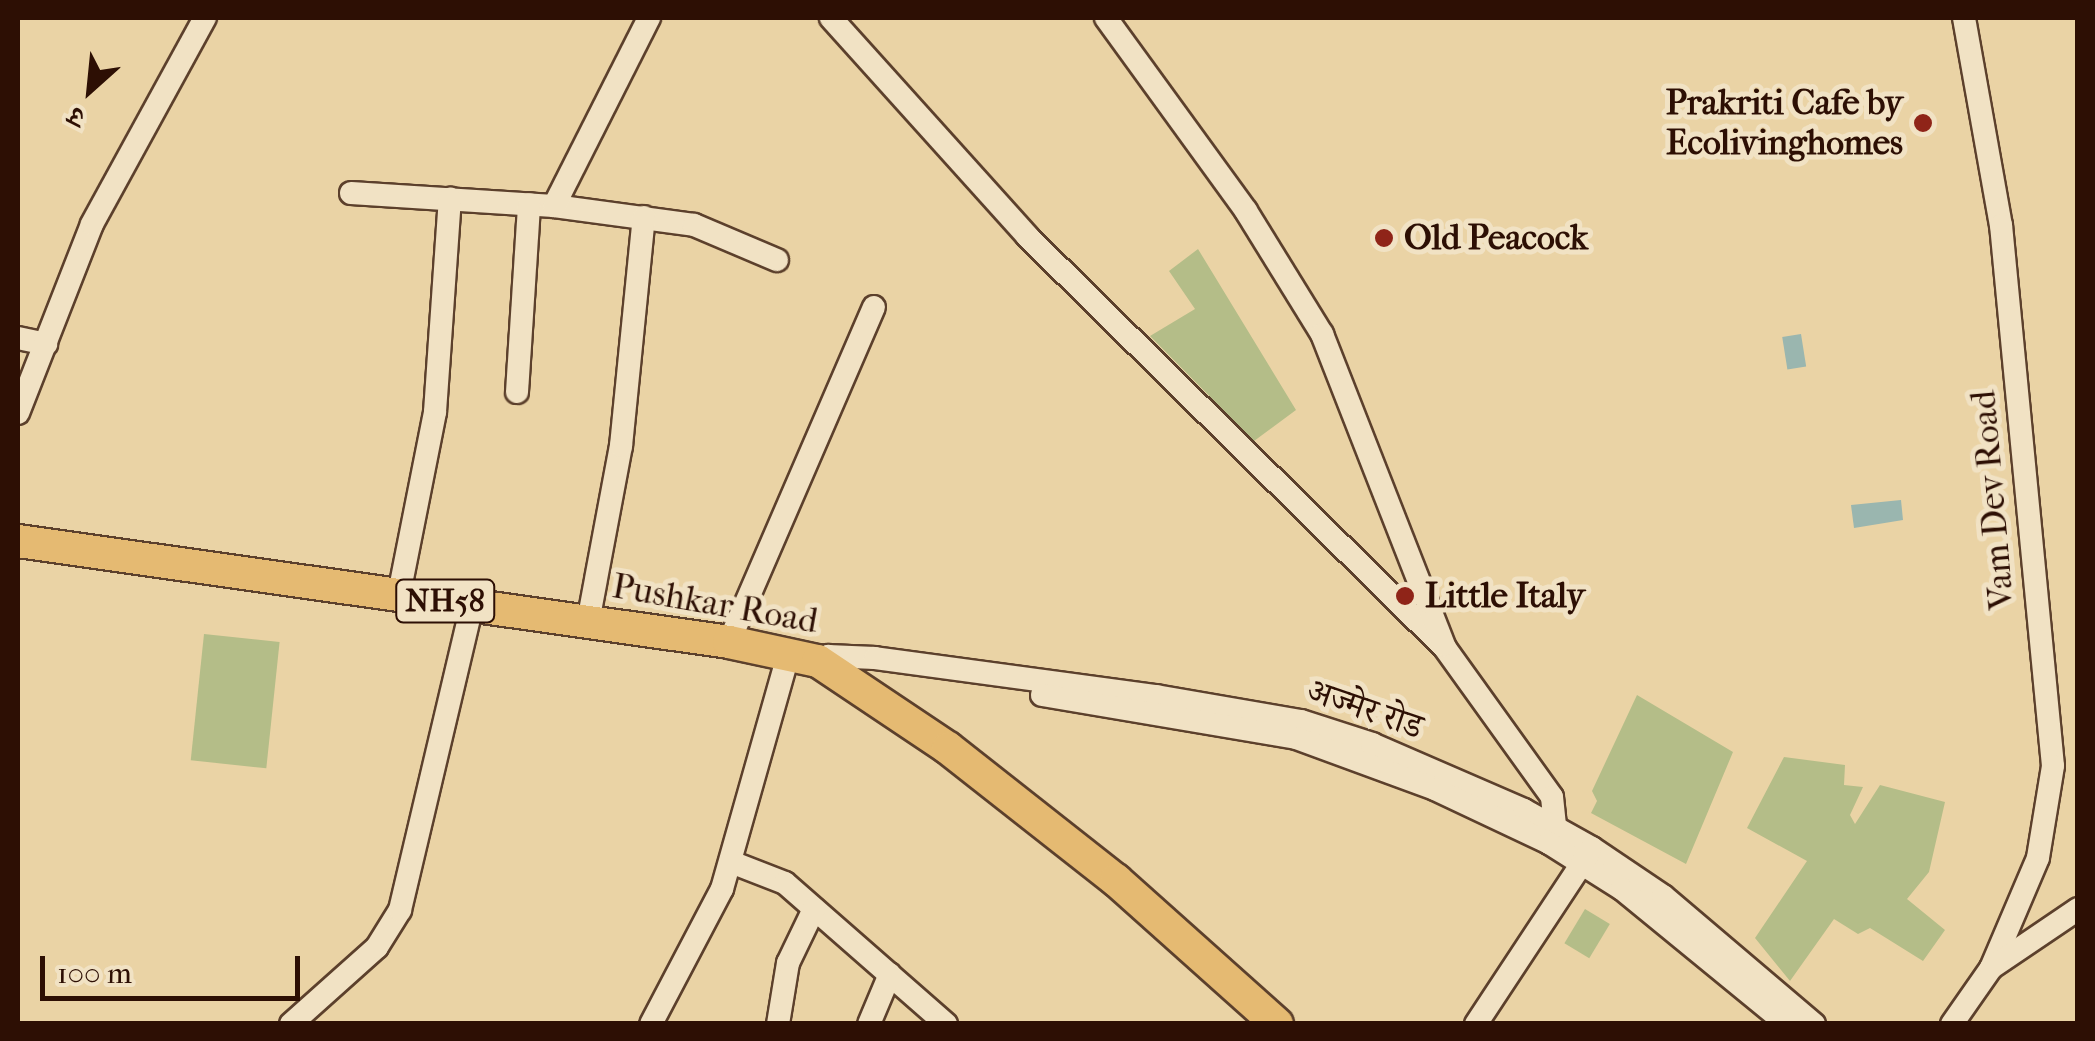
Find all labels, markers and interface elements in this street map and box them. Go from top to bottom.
north arrow [40,40,140,140]
place label: Prakriti Cafe by Ecolivinghomes [1666,82,1903,164]
text: उ [62,99,90,135]
marker: Prakriti Cafe by Ecolivinghomes [1912,112,1934,134]
place label: Old Peacock [1404,217,1588,259]
marker: Old Peacock [1373,227,1395,249]
street label: Vam Dev Road [1962,389,2024,611]
street label: Pushkar Road [609,565,821,643]
road number: NH58 [395,574,495,628]
place label: Little Italy [1425,575,1585,617]
marker: Little Italy [1394,585,1416,607]
street label: अज्मेर रोड [1302,670,1428,748]
scale bar [45,936,305,998]
text: 100 m [57,956,132,991]

